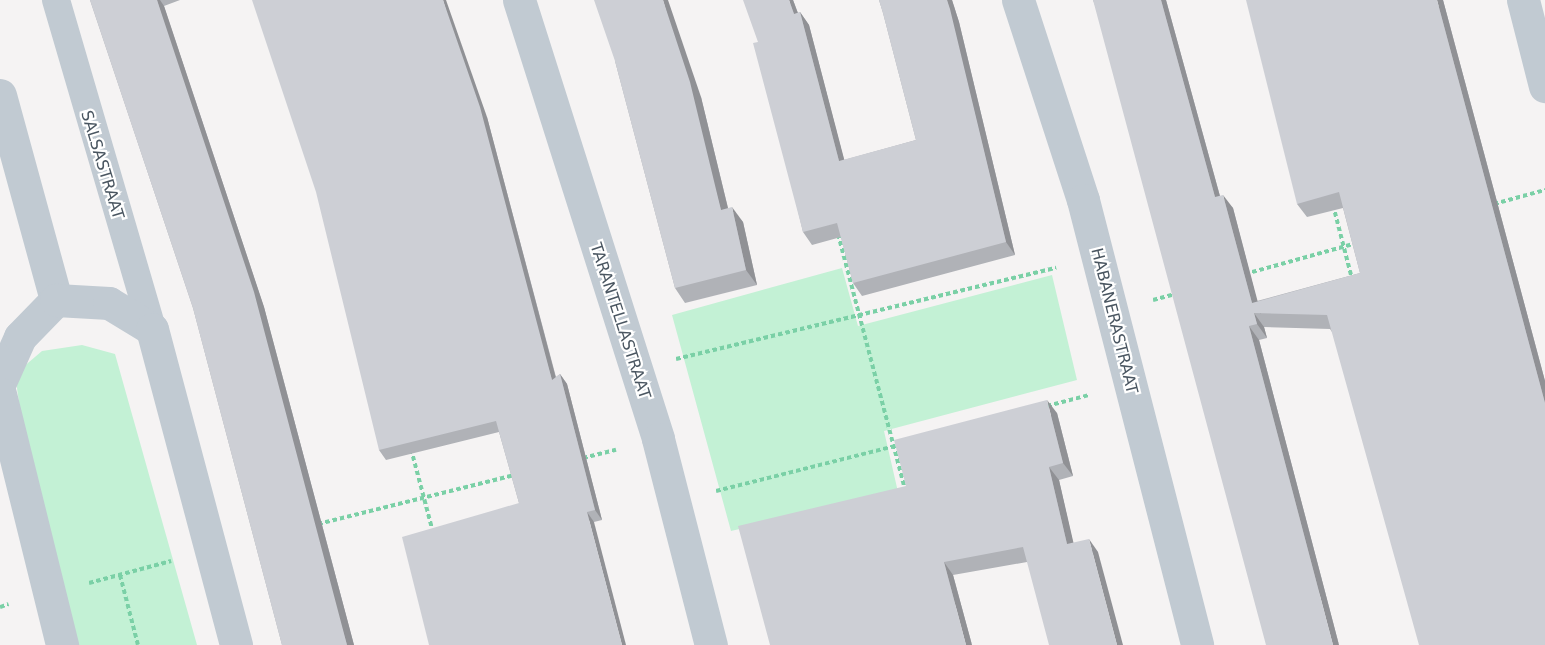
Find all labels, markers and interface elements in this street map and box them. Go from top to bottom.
street label: SALSASTRAAT [76,108,128,222]
street label: TARANTELLASTRAAT [586,240,654,402]
street label: HABANERASTRAAT [1087,246,1141,396]

